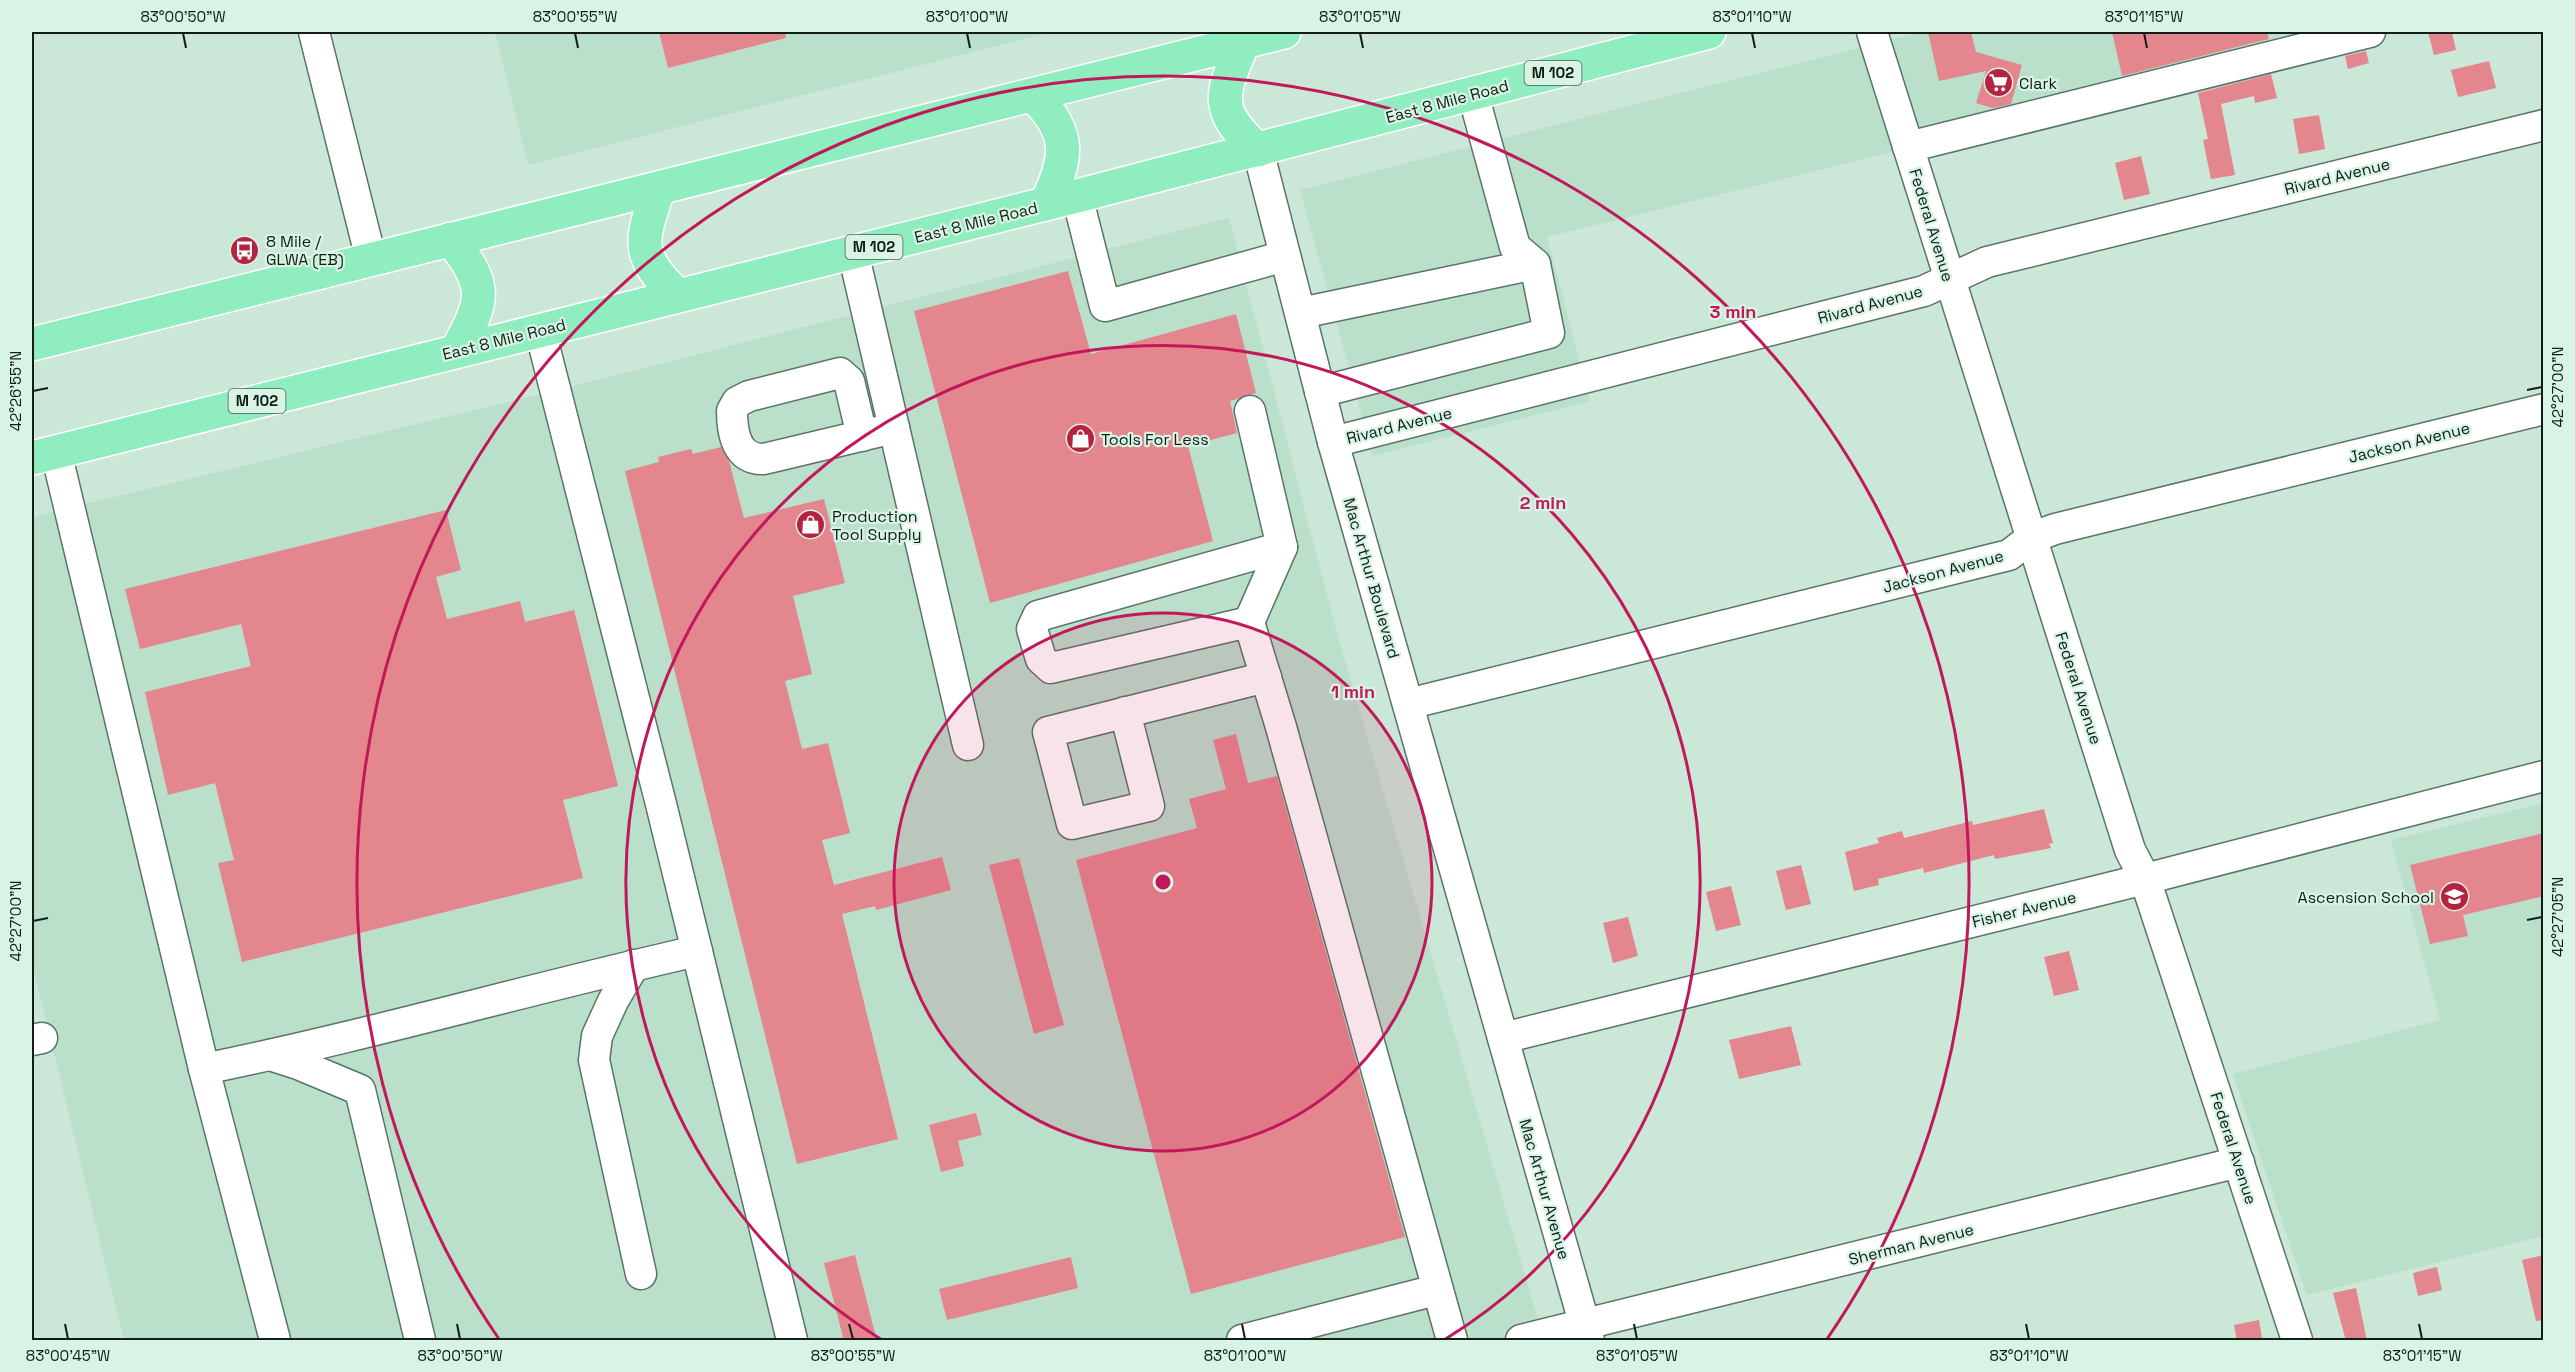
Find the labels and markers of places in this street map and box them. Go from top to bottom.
supermarket icon: Clark [1982,67,2014,99]
place label: Clark [2019,73,2057,94]
place label: 8 Mile / GLWA (EB) [266,231,344,270]
bus stop icon: 8 Mile / GLWA (EB) [229,234,261,266]
shop icon: Tools For Less [1064,423,1096,455]
place label: Tools For Less [1101,429,1209,450]
place label: Production Tool Supply [832,506,922,545]
shop icon: Production Tool Supply [795,509,827,541]
centre of rings [1153,872,1173,892]
school or university icon: Ascension School [2439,881,2471,913]
place label: Ascension School [2298,887,2434,908]

